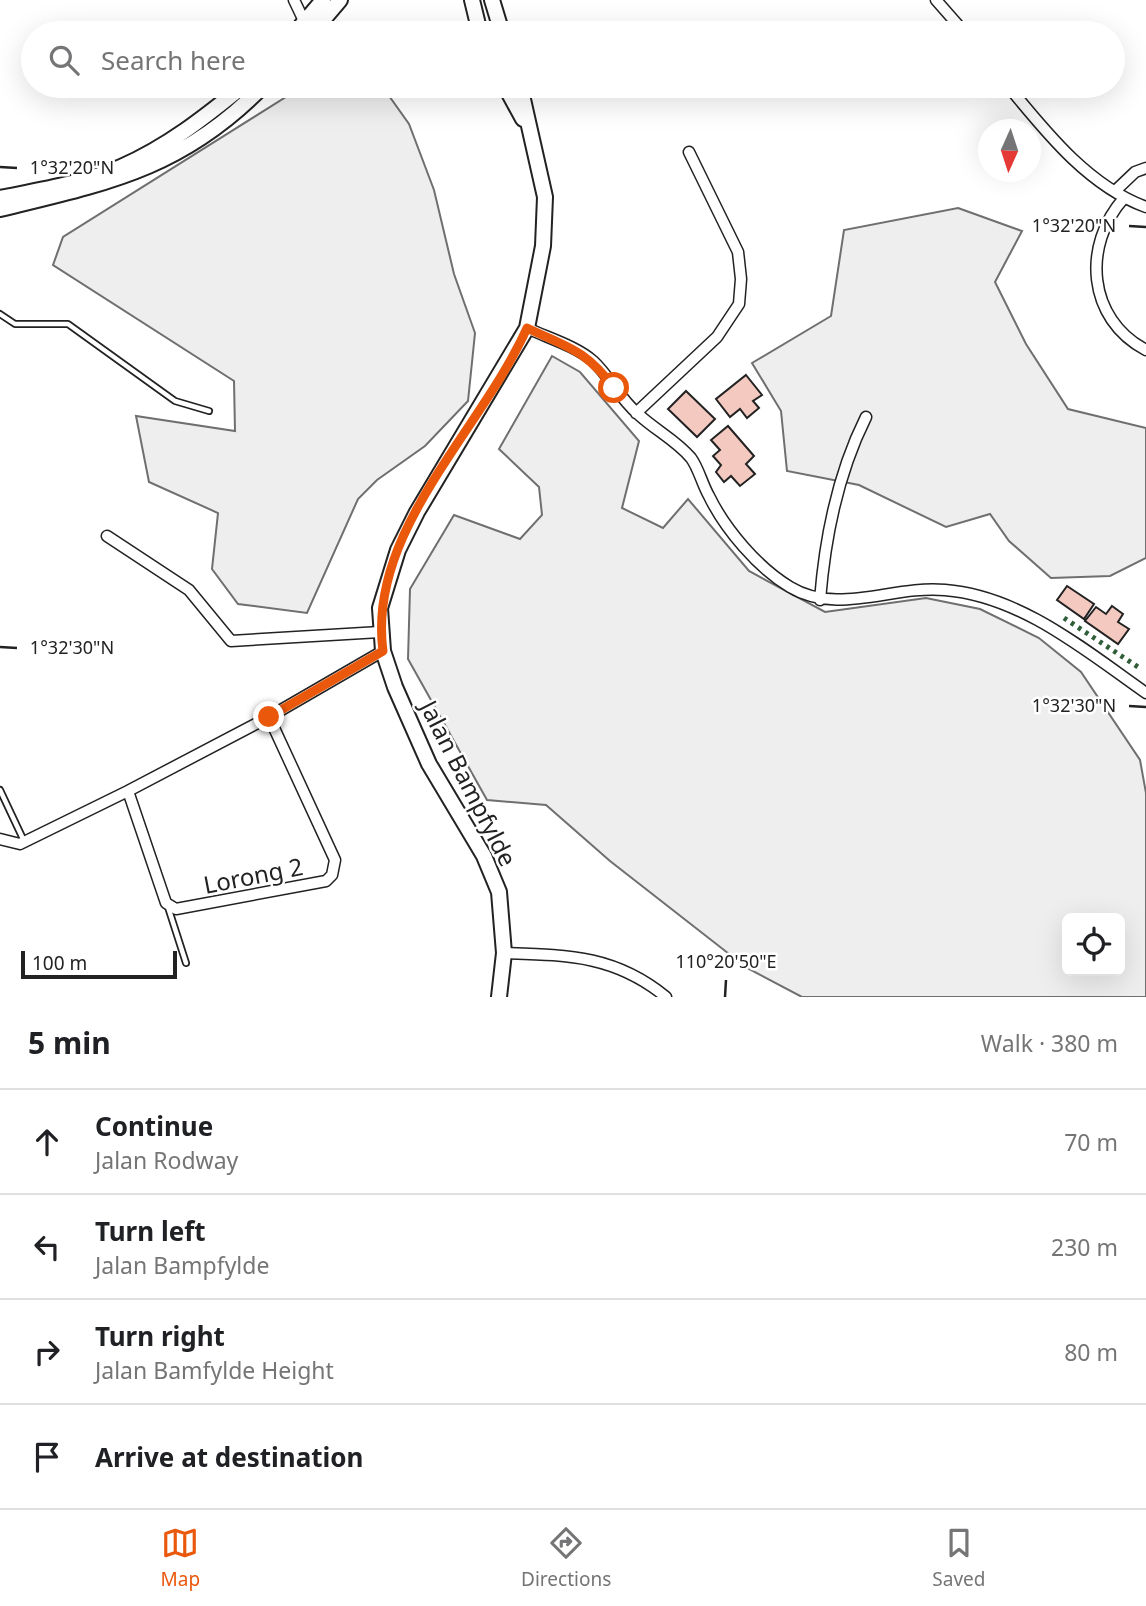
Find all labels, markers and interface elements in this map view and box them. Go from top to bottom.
search box [21,21,1125,98]
icon: search [45,41,83,79]
text: Search here [101,42,246,78]
north arrow [978,119,1041,182]
text: 1°32'20"N [30,155,114,179]
text: 1°32'20"N [1032,213,1116,237]
route start [598,372,629,403]
text: 1°32'30"N [30,635,114,659]
street label: Jalan Bampfylde [412,693,525,872]
text: 1°32'30"N [1032,693,1116,717]
route end [253,701,284,732]
street label: Lorong 2 [200,849,306,901]
map controls [1062,913,1125,976]
button: locate [1062,913,1125,976]
scale bar [21,948,177,980]
text: 110°20'50"E [675,949,777,973]
text: 100 m [32,950,87,976]
text: 5 min [28,1022,111,1063]
text: Walk · 380 m [981,1027,1118,1059]
text: Continue [95,1108,213,1144]
icon: ahead [28,1123,66,1161]
text: 70 m [1064,1126,1118,1158]
text: Jalan Rodway [95,1144,238,1176]
text: Turn left [95,1213,206,1249]
icon: left [28,1228,66,1266]
text: 230 m [1051,1231,1118,1263]
text: Jalan Bampfylde [95,1249,269,1281]
text: Turn right [95,1318,225,1354]
icon: right [28,1333,66,1371]
text: 80 m [1064,1336,1118,1368]
text: Jalan Bamfylde Height [95,1354,334,1386]
icon: arrive [28,1438,66,1476]
text: Arrive at destination [95,1439,364,1475]
tab: Map [161,1524,200,1592]
tab: Directions [521,1524,611,1592]
tab: Saved [932,1524,985,1592]

